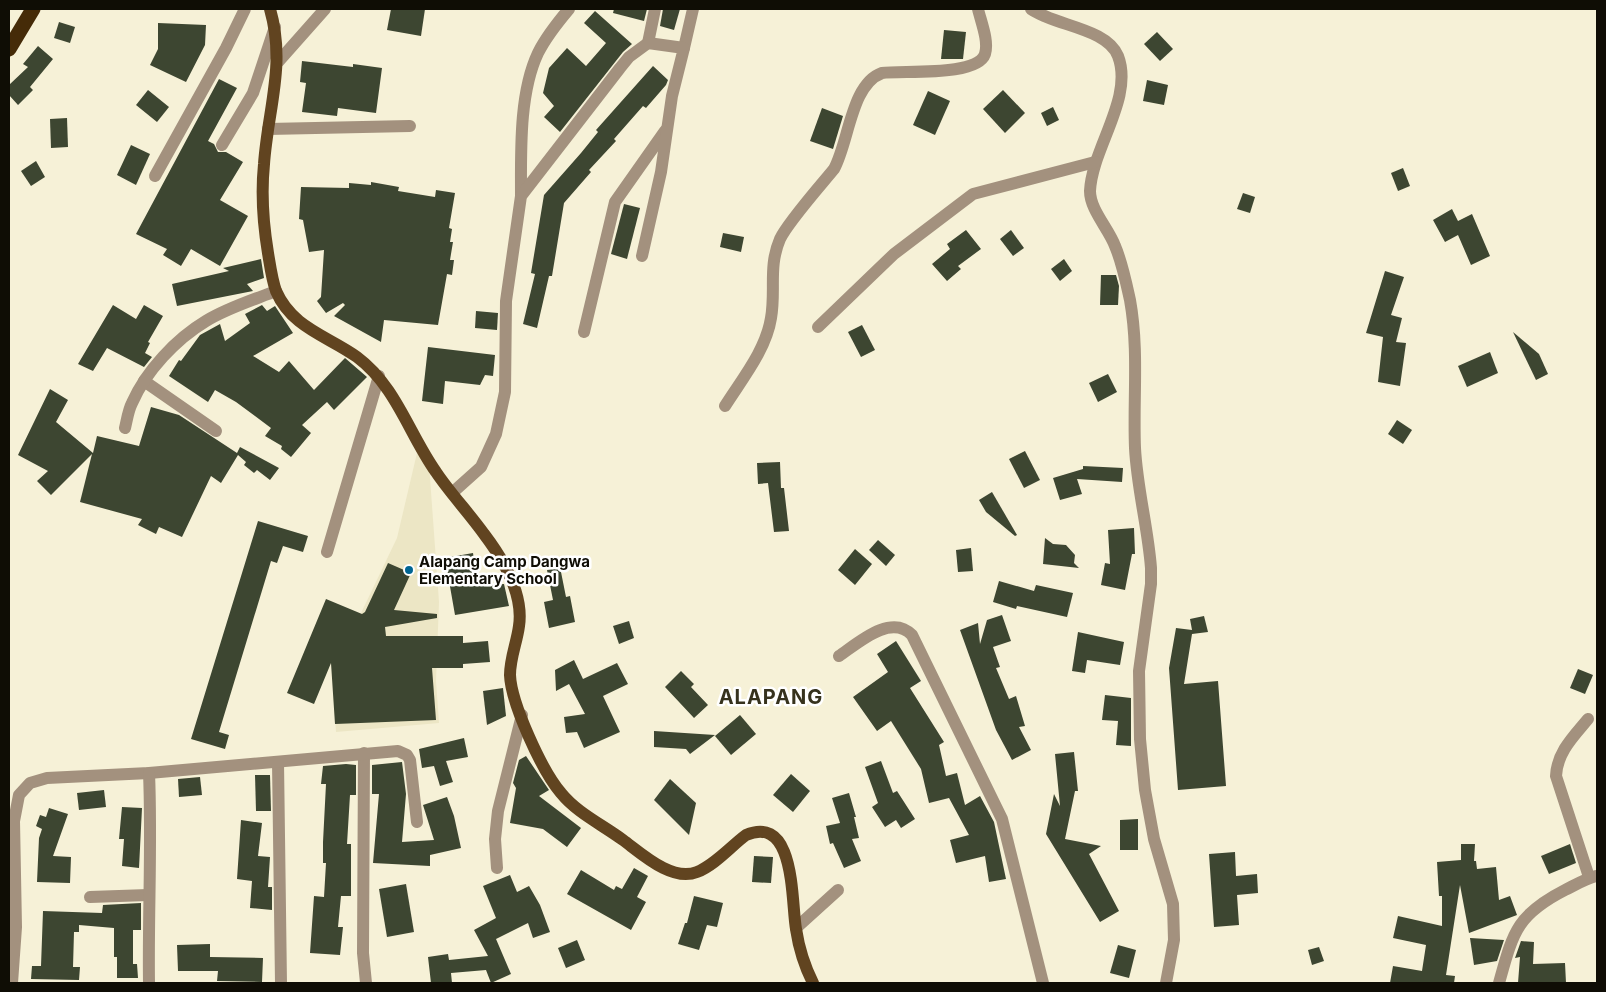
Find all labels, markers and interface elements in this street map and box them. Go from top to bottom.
place label: Alapang Camp Dangwa Elementary School [419,552,590,588]
marker: Alapang Camp Dangwa Elementary School [403,564,415,576]
district label: ALAPANG [719,685,823,709]

